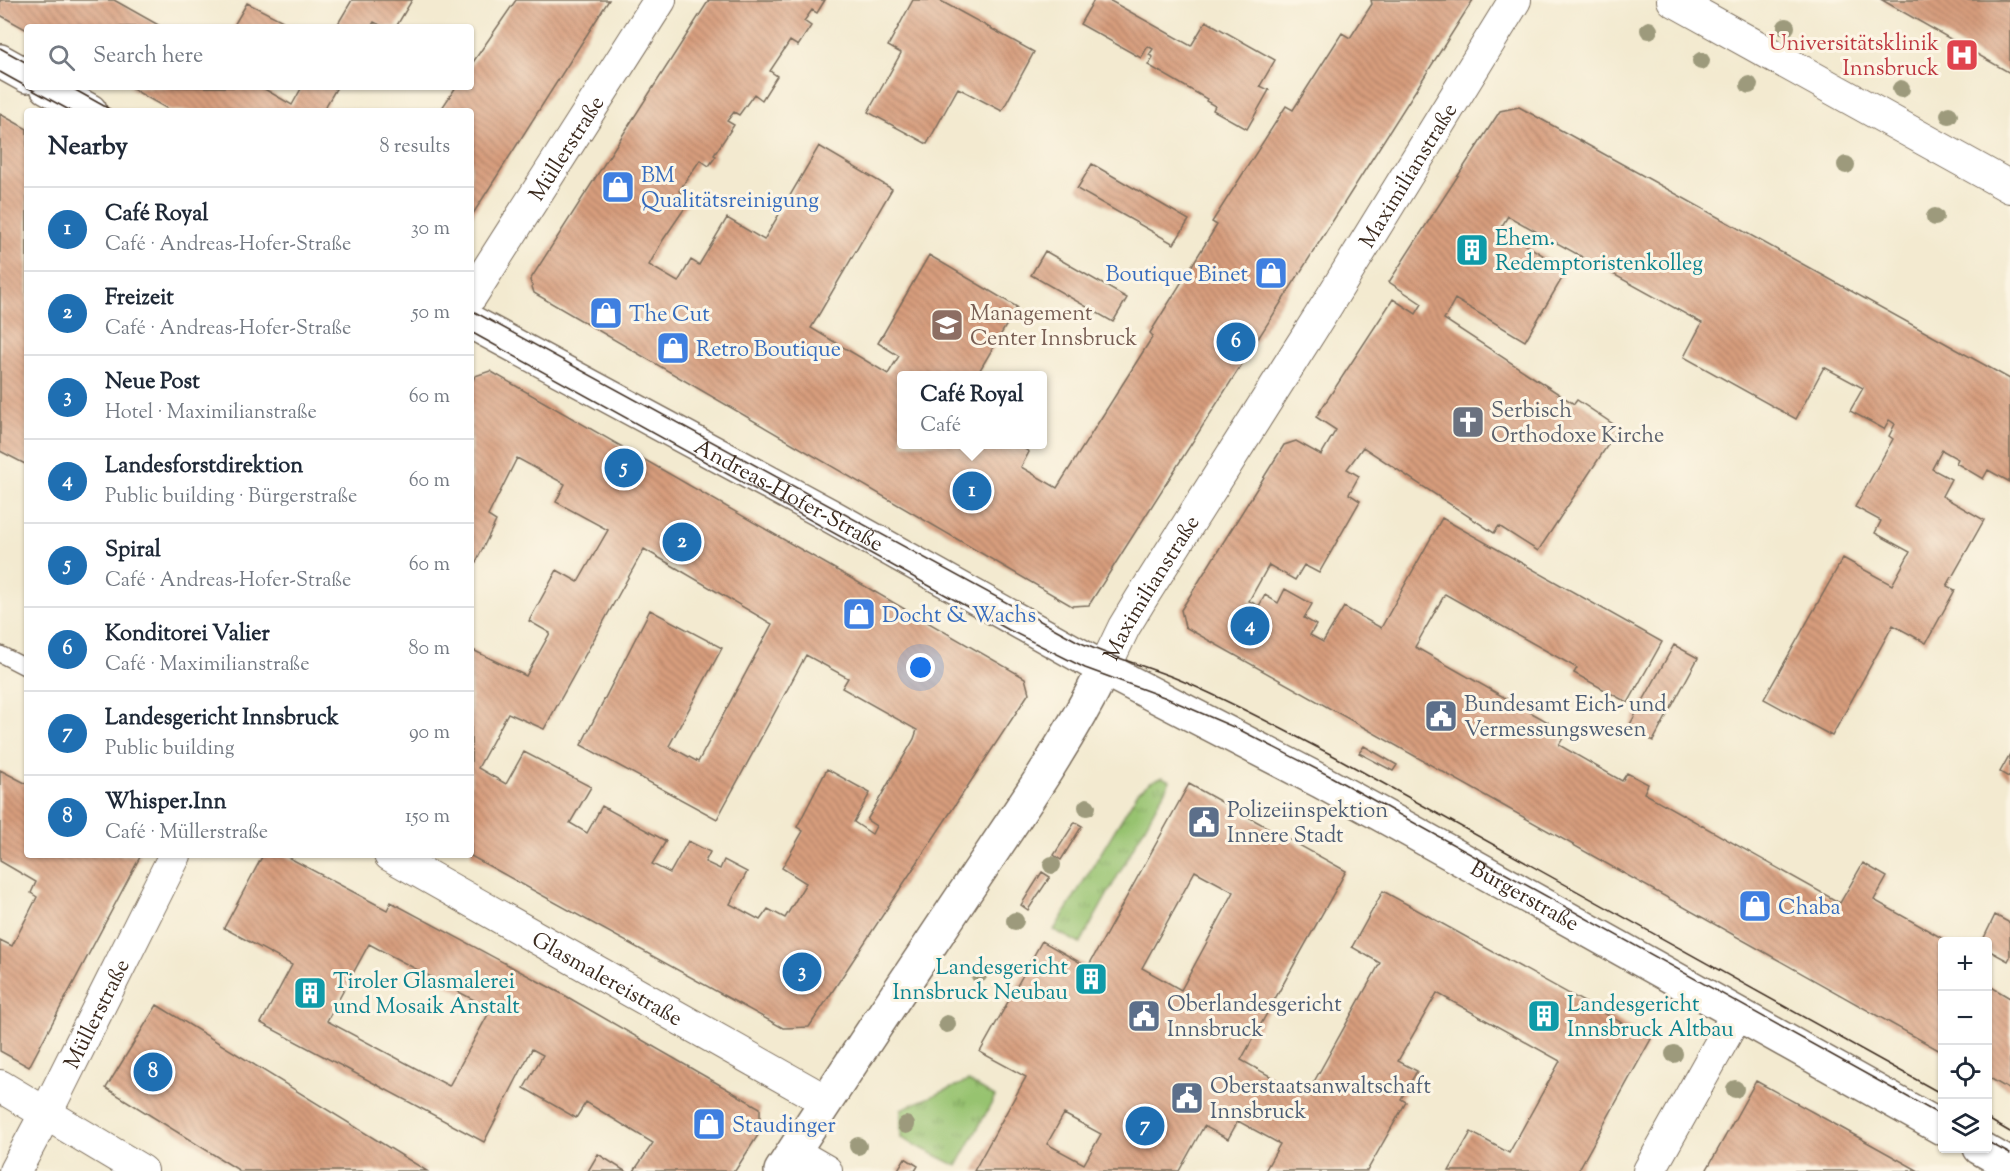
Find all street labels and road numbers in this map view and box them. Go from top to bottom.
street label: Müllerstraße [523,90,614,208]
street label: Maximilianstraße [1353,98,1467,255]
street label: Andreas-Hofer-Straße [688,432,889,561]
street label: Maximilianstraße [1097,510,1209,667]
street label: Bürgerstraße [1463,854,1584,941]
street label: Glasmalereistraße [525,925,688,1036]
street label: Müllerstraße [57,954,139,1076]

